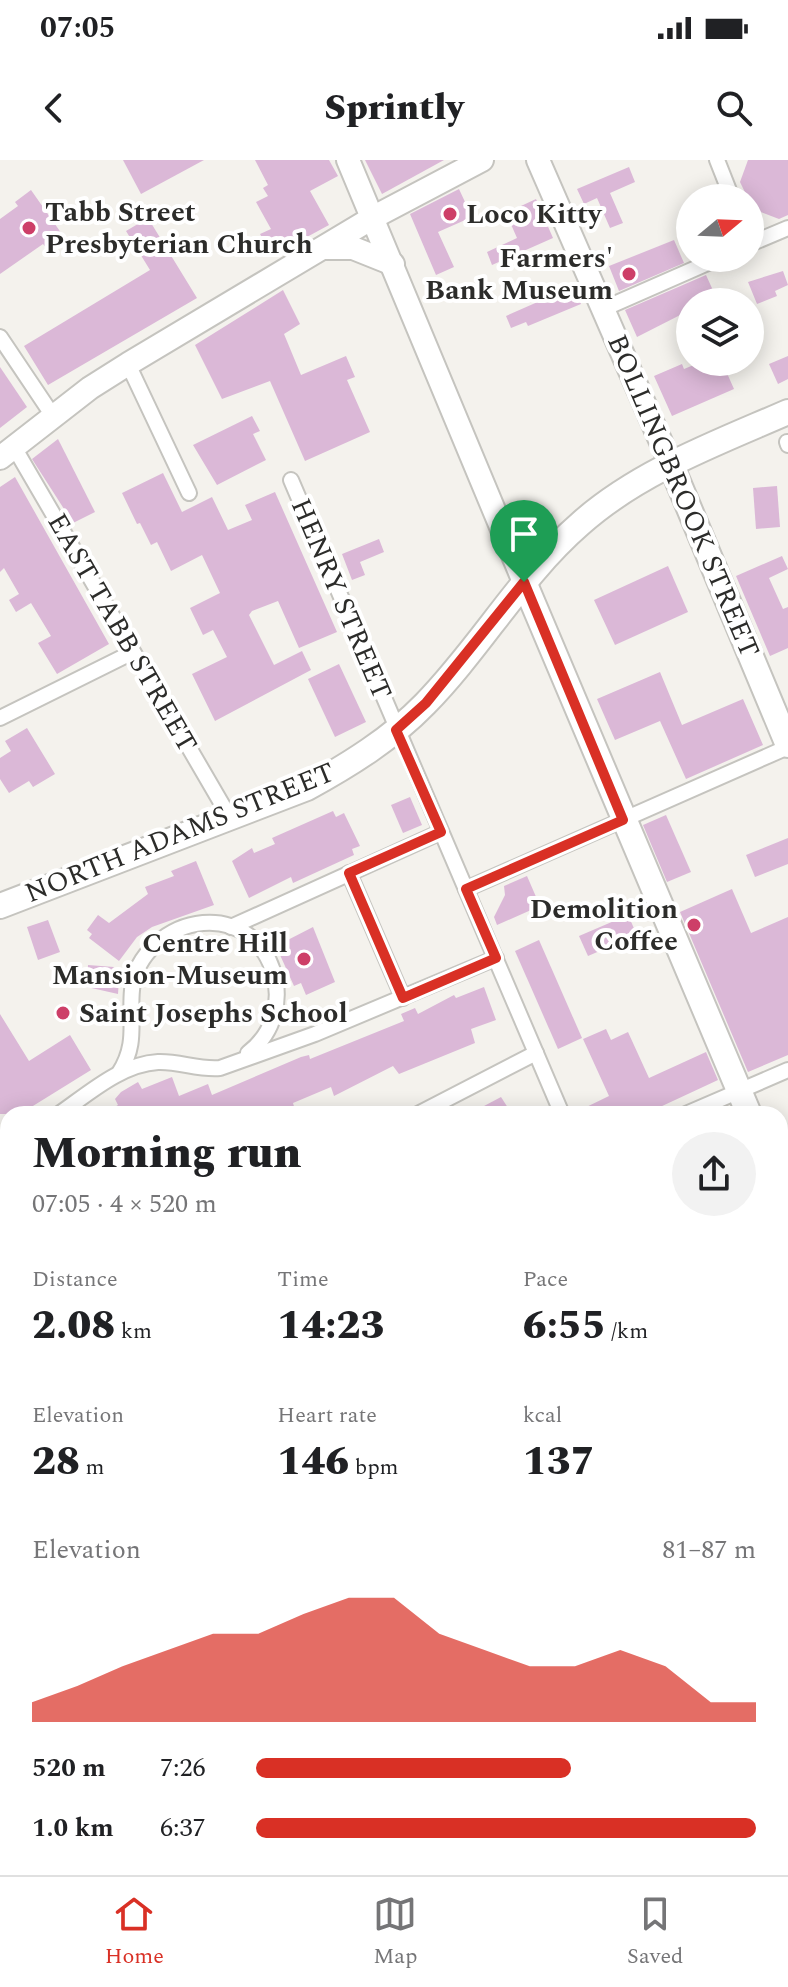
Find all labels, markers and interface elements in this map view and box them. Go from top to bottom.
text: 07:05 [40,5,115,51]
text: Sprintly [325,81,463,136]
icon: back [32,86,76,130]
icon: search [712,86,756,130]
north arrow [676,184,764,272]
map controls [676,184,764,376]
place label: Tabb Street Presbyterian Church [45,191,313,266]
place label: Loco Kitty [466,193,603,236]
marker: Loco Kitty [441,205,459,223]
marker: Tabb Street Presbyterian Church [20,219,38,237]
place label: Farmers' Bank Museum [425,237,613,312]
marker: Farmers' Bank Museum [620,265,638,283]
button: layers [676,288,764,376]
street label: BOLLINGBROOK STREET [595,328,771,664]
street label: HENRY STREET [279,491,403,707]
pin [490,500,558,582]
street label: EAST TABB STREET [36,505,208,761]
icon: arrive [502,512,546,556]
street label: NORTH ADAMS STREET [19,751,341,915]
place label: Demolition Coffee [530,888,678,963]
marker: Demolition Coffee [685,916,703,934]
place label: Centre Hill Mansion-Museum [52,922,288,997]
marker: Centre Hill Mansion-Museum [295,950,313,968]
place label: Saint Josephs School [79,992,348,1035]
marker: Saint Josephs School [54,1004,72,1022]
text: Morning run [32,1120,301,1187]
button: share [672,1132,756,1216]
text: 07:05 · 4 × 520 m [32,1184,217,1224]
text: Distance [32,1263,118,1296]
text: Time [277,1263,329,1296]
text: Pace [523,1263,568,1296]
text: 2.08 [32,1296,115,1357]
text: 14:23 [277,1296,385,1357]
text: 6:55 [523,1296,606,1357]
text: km [115,1315,152,1348]
text: /km [606,1315,648,1348]
text: Elevation [32,1399,124,1432]
text: Heart rate [277,1399,377,1432]
text: kcal [523,1399,562,1432]
text: 28 [32,1432,80,1493]
text: 146 [277,1432,349,1493]
text: 137 [523,1432,595,1493]
text: m [80,1451,104,1484]
text: bpm [349,1451,399,1484]
text: Elevation [32,1530,141,1570]
text: 81–87 m [662,1530,756,1570]
text: 520 m [32,1748,106,1788]
text: 7:26 [160,1748,206,1788]
text: 1.0 km [32,1808,114,1848]
text: 6:37 [160,1808,206,1848]
tab: Home [105,1892,164,1973]
tab: Map [373,1892,418,1973]
tab: Saved [627,1892,683,1973]

